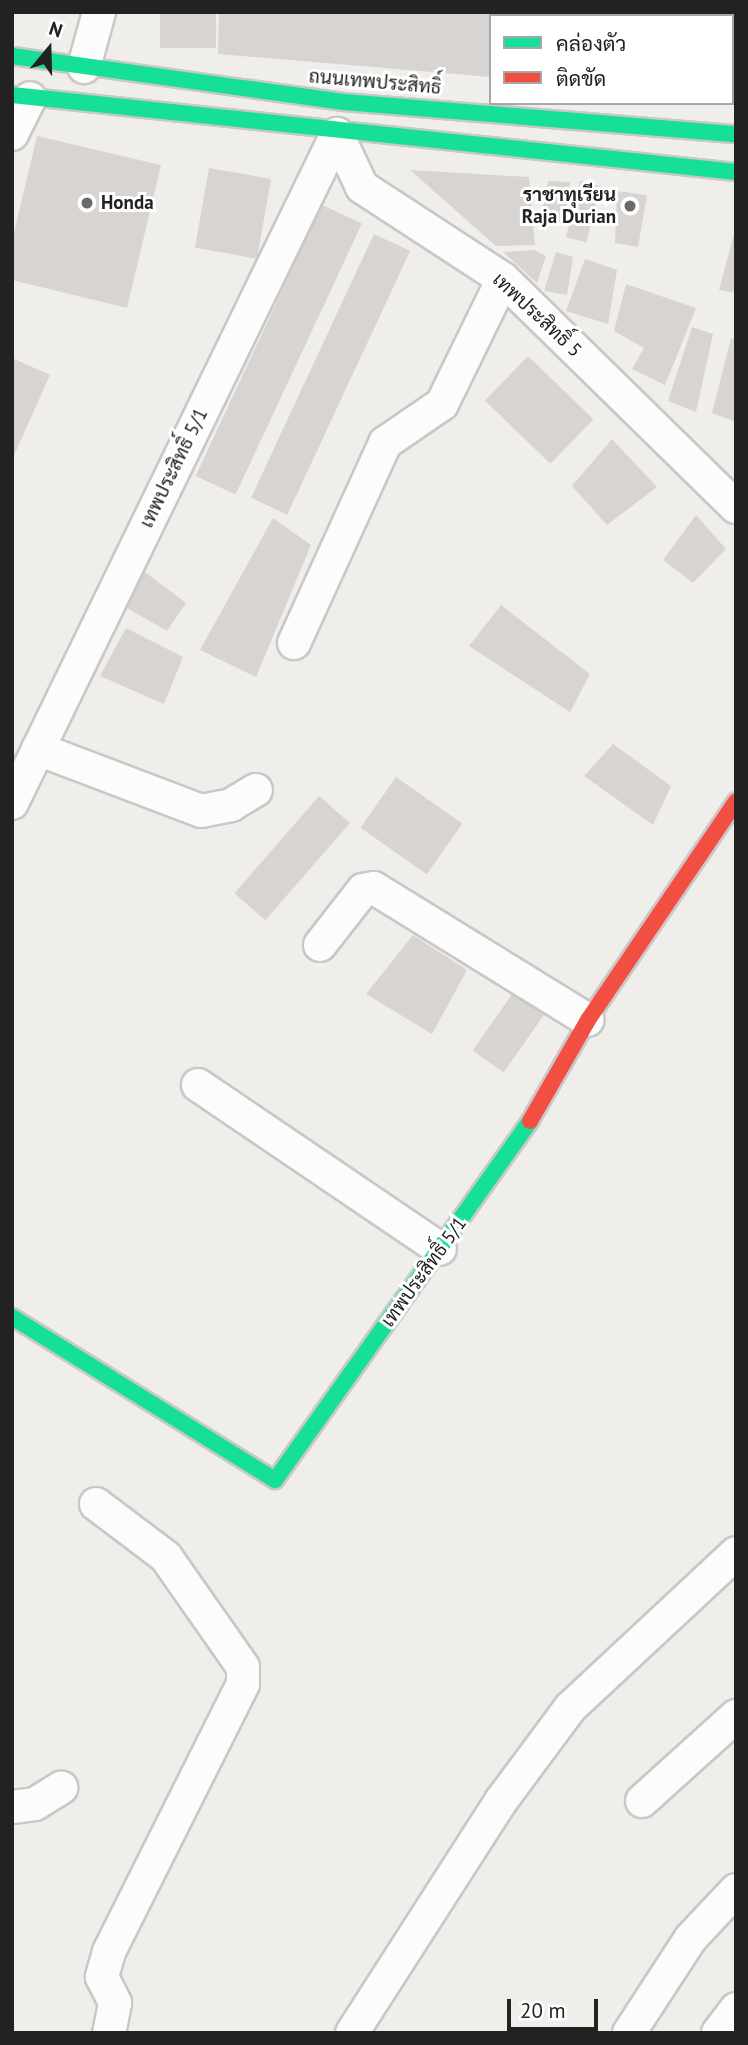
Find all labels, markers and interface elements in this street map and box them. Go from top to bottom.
north arrow [14,14,84,84]
legend [489,14,734,105]
text: N [46,16,66,43]
text: คล่องตัว [556,30,626,57]
street label: ถนนเทพประสิทธิ์ [308,65,442,99]
text: ติดขัด [556,65,606,92]
place label: ราชาทุเรียน Raja Durian [522,184,616,228]
place label: Honda [101,192,154,214]
marker: Honda [79,195,95,211]
marker: ราชาทุเรียน Raja Durian [622,198,638,214]
street label: เทพประสิทธิ์ 5 [488,268,586,362]
street label: เทพประสิทธิ์ 5/1 [135,405,213,531]
street label: เทพประสิทธิ์ 5/1 [377,1213,471,1331]
scale bar [510,1986,601,2030]
text: 20 m [520,1997,566,2024]

